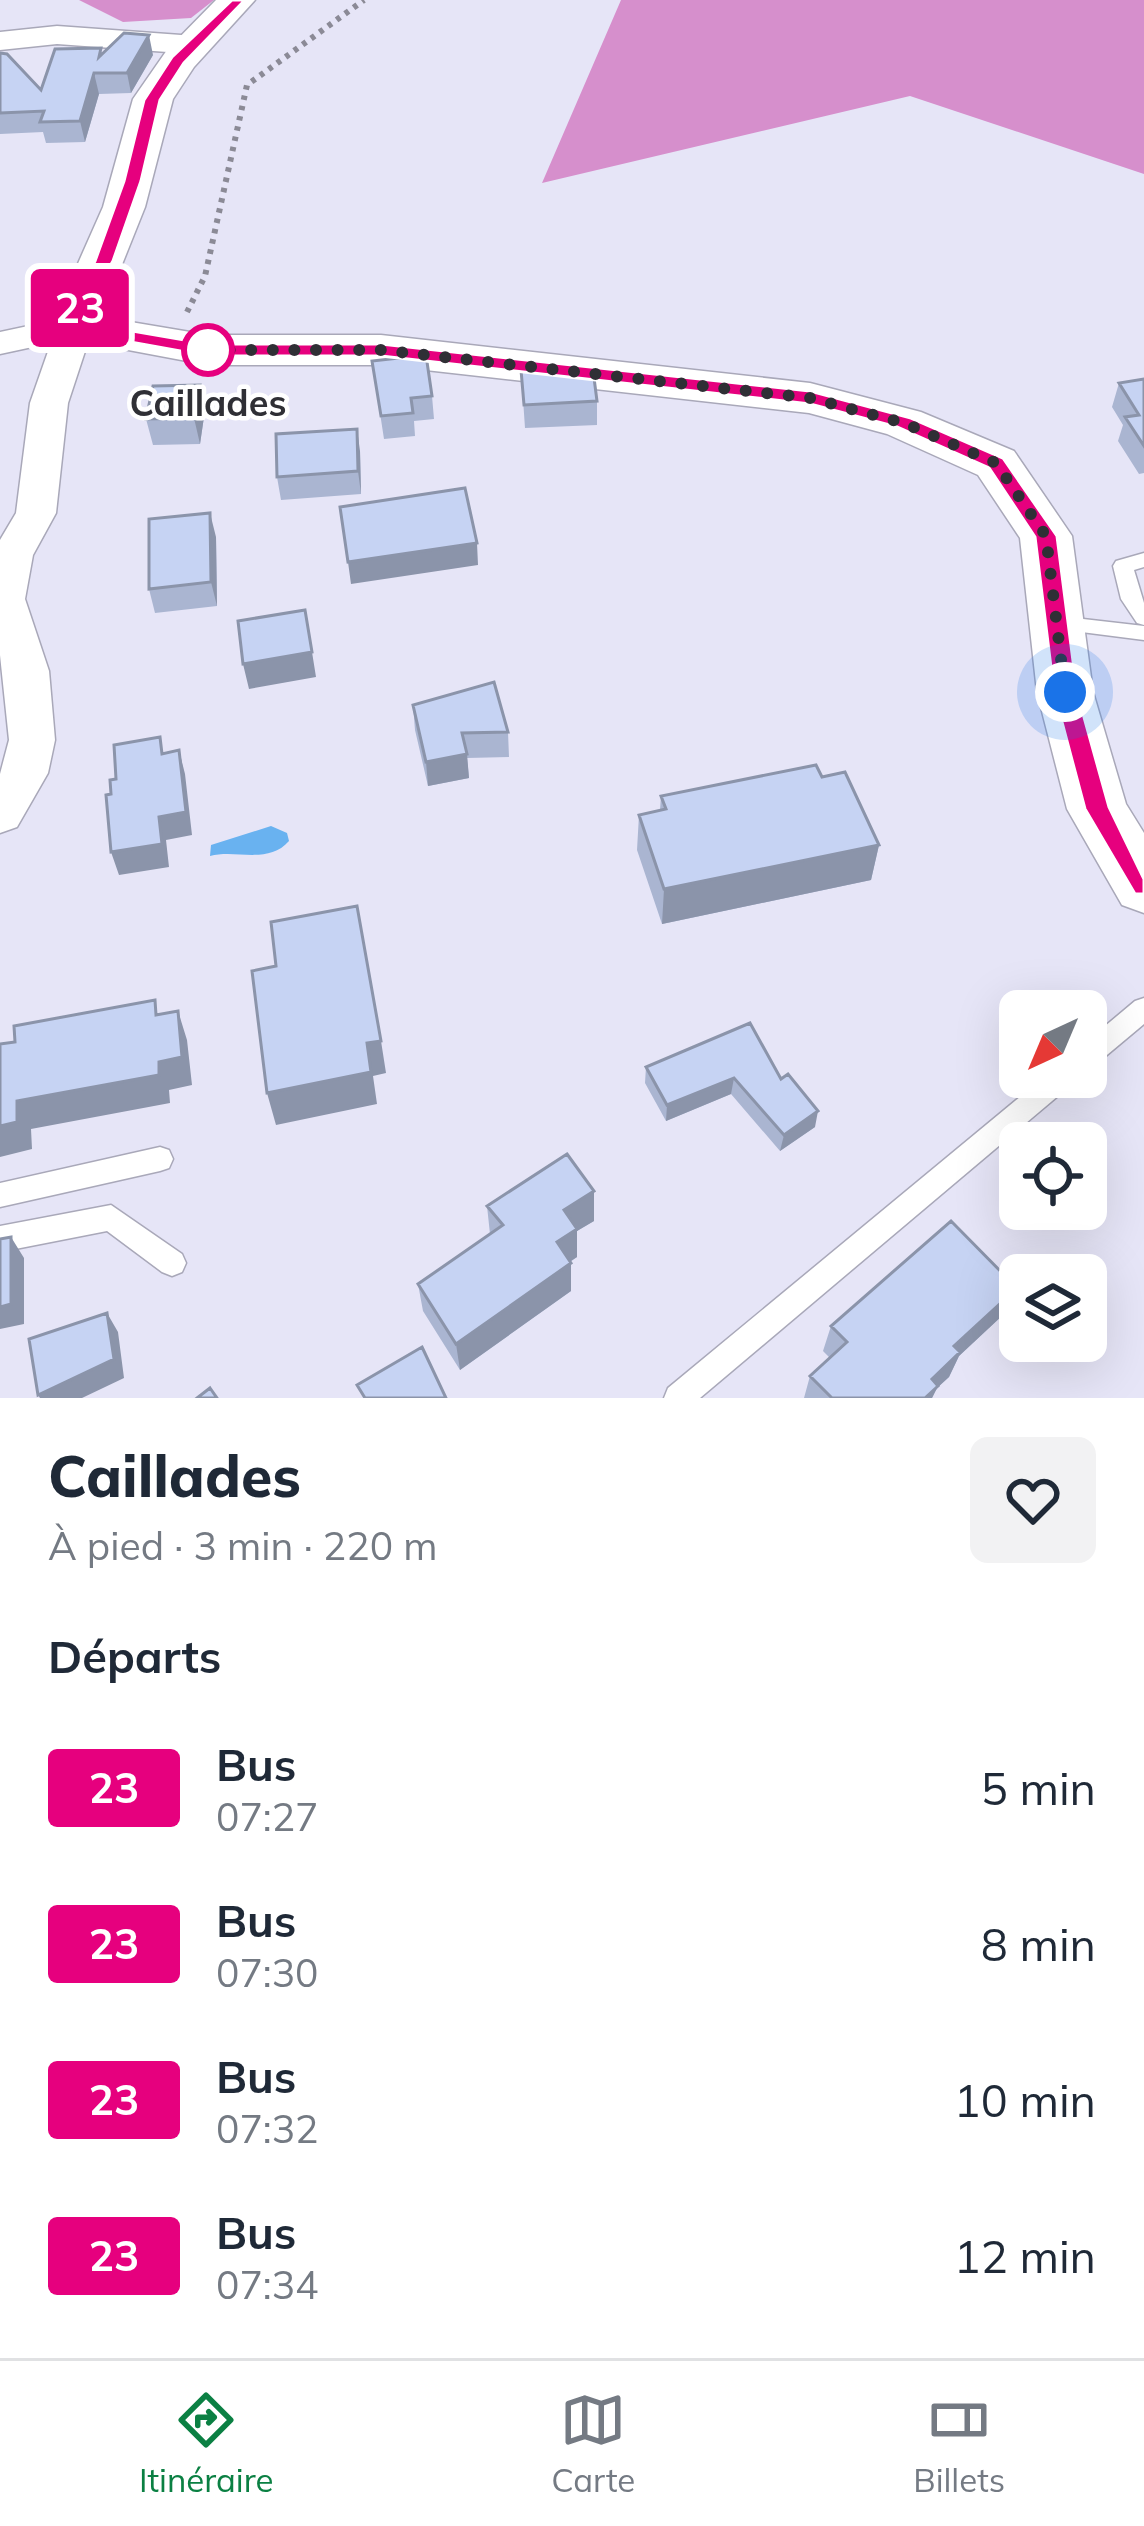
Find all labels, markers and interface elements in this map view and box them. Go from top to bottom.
line badge: 23 [26,269,134,347]
text: 23 [55,281,105,334]
marker: Caillades [183,325,233,375]
place label: Caillades [130,380,286,425]
your location [1035,662,1095,722]
north arrow [999,990,1107,1098]
map controls [999,990,1107,1362]
button: locate [999,1122,1107,1230]
button: layers [999,1254,1107,1362]
button: heart [970,1437,1096,1563]
text: Caillades [48,1440,301,1511]
text: À pied · 3 min · 220 m [48,1521,437,1570]
text: Départs [48,1628,221,1684]
text: Bus [216,1736,296,1792]
text: 5 min [981,1760,1096,1816]
text: 23 [89,1761,139,1814]
text: 07:27 [216,1792,319,1841]
text: Bus [216,1892,296,1948]
text: 8 min [981,1916,1096,1972]
text: 23 [89,1917,139,1970]
text: 07:30 [216,1948,319,1997]
text: Bus [216,2048,296,2104]
text: 10 min [954,2072,1096,2128]
text: 23 [89,2073,139,2126]
text: 07:32 [216,2104,319,2153]
text: Bus [216,2204,296,2260]
text: 12 min [954,2228,1096,2284]
text: 23 [89,2229,139,2282]
text: 07:34 [216,2260,319,2309]
tab: Itinéraire [139,2387,273,2500]
tab: Carte [551,2387,635,2500]
tab: Billets [913,2387,1005,2500]

